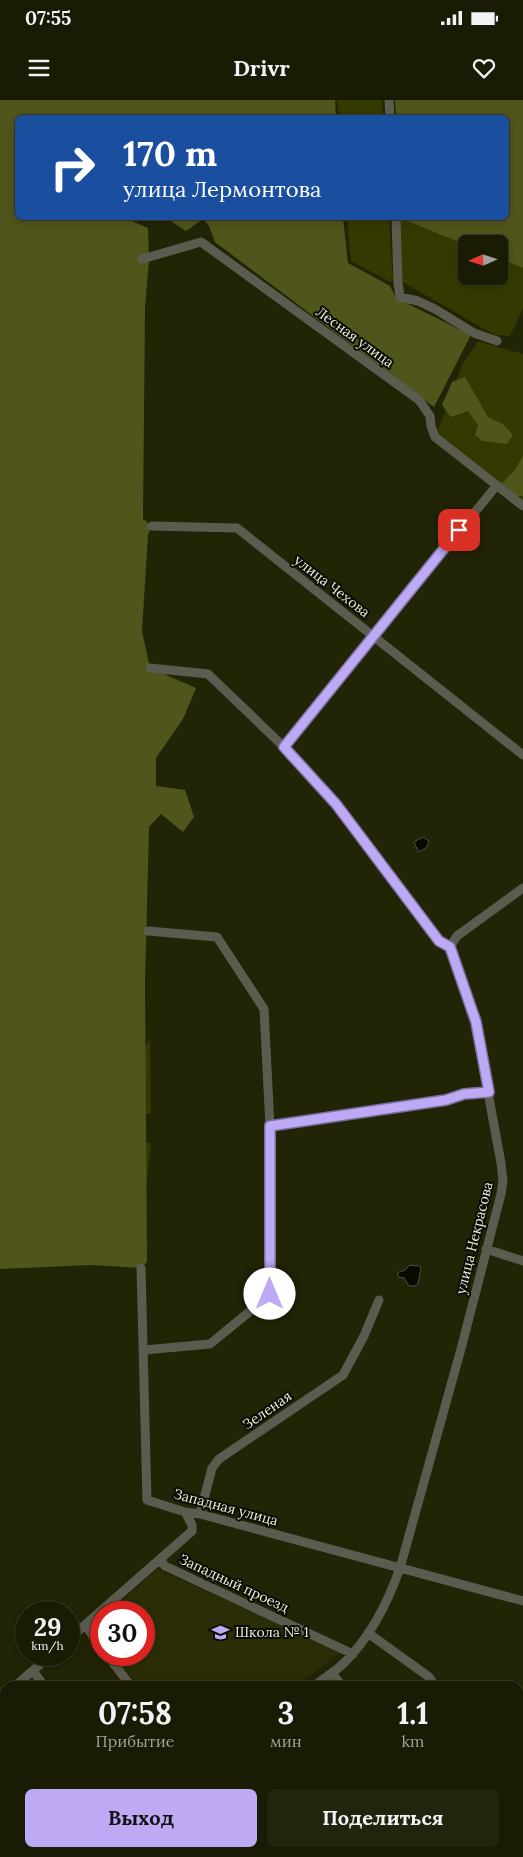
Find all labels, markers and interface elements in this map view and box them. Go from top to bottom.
text: 07:55 [25,6,71,30]
icon: menu [25,54,53,82]
text: Drivr [233,54,290,82]
icon: heart [470,54,498,82]
text: 170 m [123,131,217,176]
icon: right [40,135,105,200]
text: улица Лермонтова [123,175,321,203]
north arrow [458,235,508,285]
map controls [458,235,508,285]
street label: Лесная улица [313,303,397,371]
pin [438,509,480,551]
icon: arrive [445,516,473,544]
street label: улица Чехова [291,551,373,621]
street label: улица Некрасова [451,1180,497,1296]
position arrow [243,1267,295,1319]
street label: Зеленая [239,1387,295,1433]
street label: Западная улица [172,1484,280,1530]
street label: Западный проезд [176,1550,292,1616]
speed limit sign: 30 [90,1601,155,1666]
text: 29 [34,1611,61,1643]
school or university icon: Школа № 1 [211,1622,231,1642]
place label: Школа № 1 [235,1623,309,1641]
text: km/h [31,1638,64,1653]
text: 07:58 [98,1694,172,1732]
text: 3 [277,1694,294,1732]
text: 1.1 [397,1694,429,1732]
text: Прибытие [95,1731,174,1751]
text: мин [270,1731,302,1751]
text: km [401,1731,424,1751]
button: Выход [25,1789,257,1847]
button: Поделиться [267,1789,499,1847]

